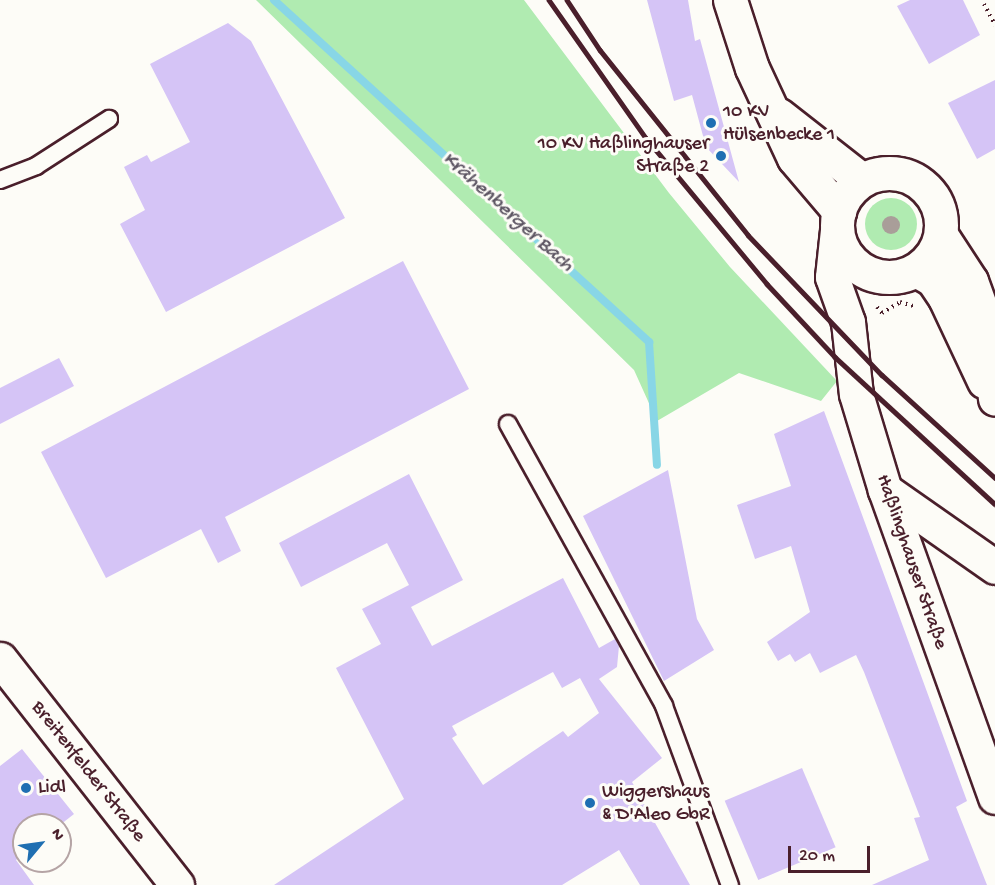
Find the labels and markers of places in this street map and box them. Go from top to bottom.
place label: 10 KV Hülsenbecke 1 [723,100,835,147]
marker: 10 KV Hülsenbecke 1 [704,116,718,130]
place label: 10 KV Haßlinghauser Straße 2 [538,132,709,179]
marker: 10 KV Haßlinghauser Straße 2 [714,149,728,163]
place label: Lidl [38,776,66,800]
place label: Wiggershaus & D'Aleo GbR [602,780,709,827]
marker: Lidl [19,781,33,795]
marker: Wiggershaus & D'Aleo GbR [583,796,597,810]

